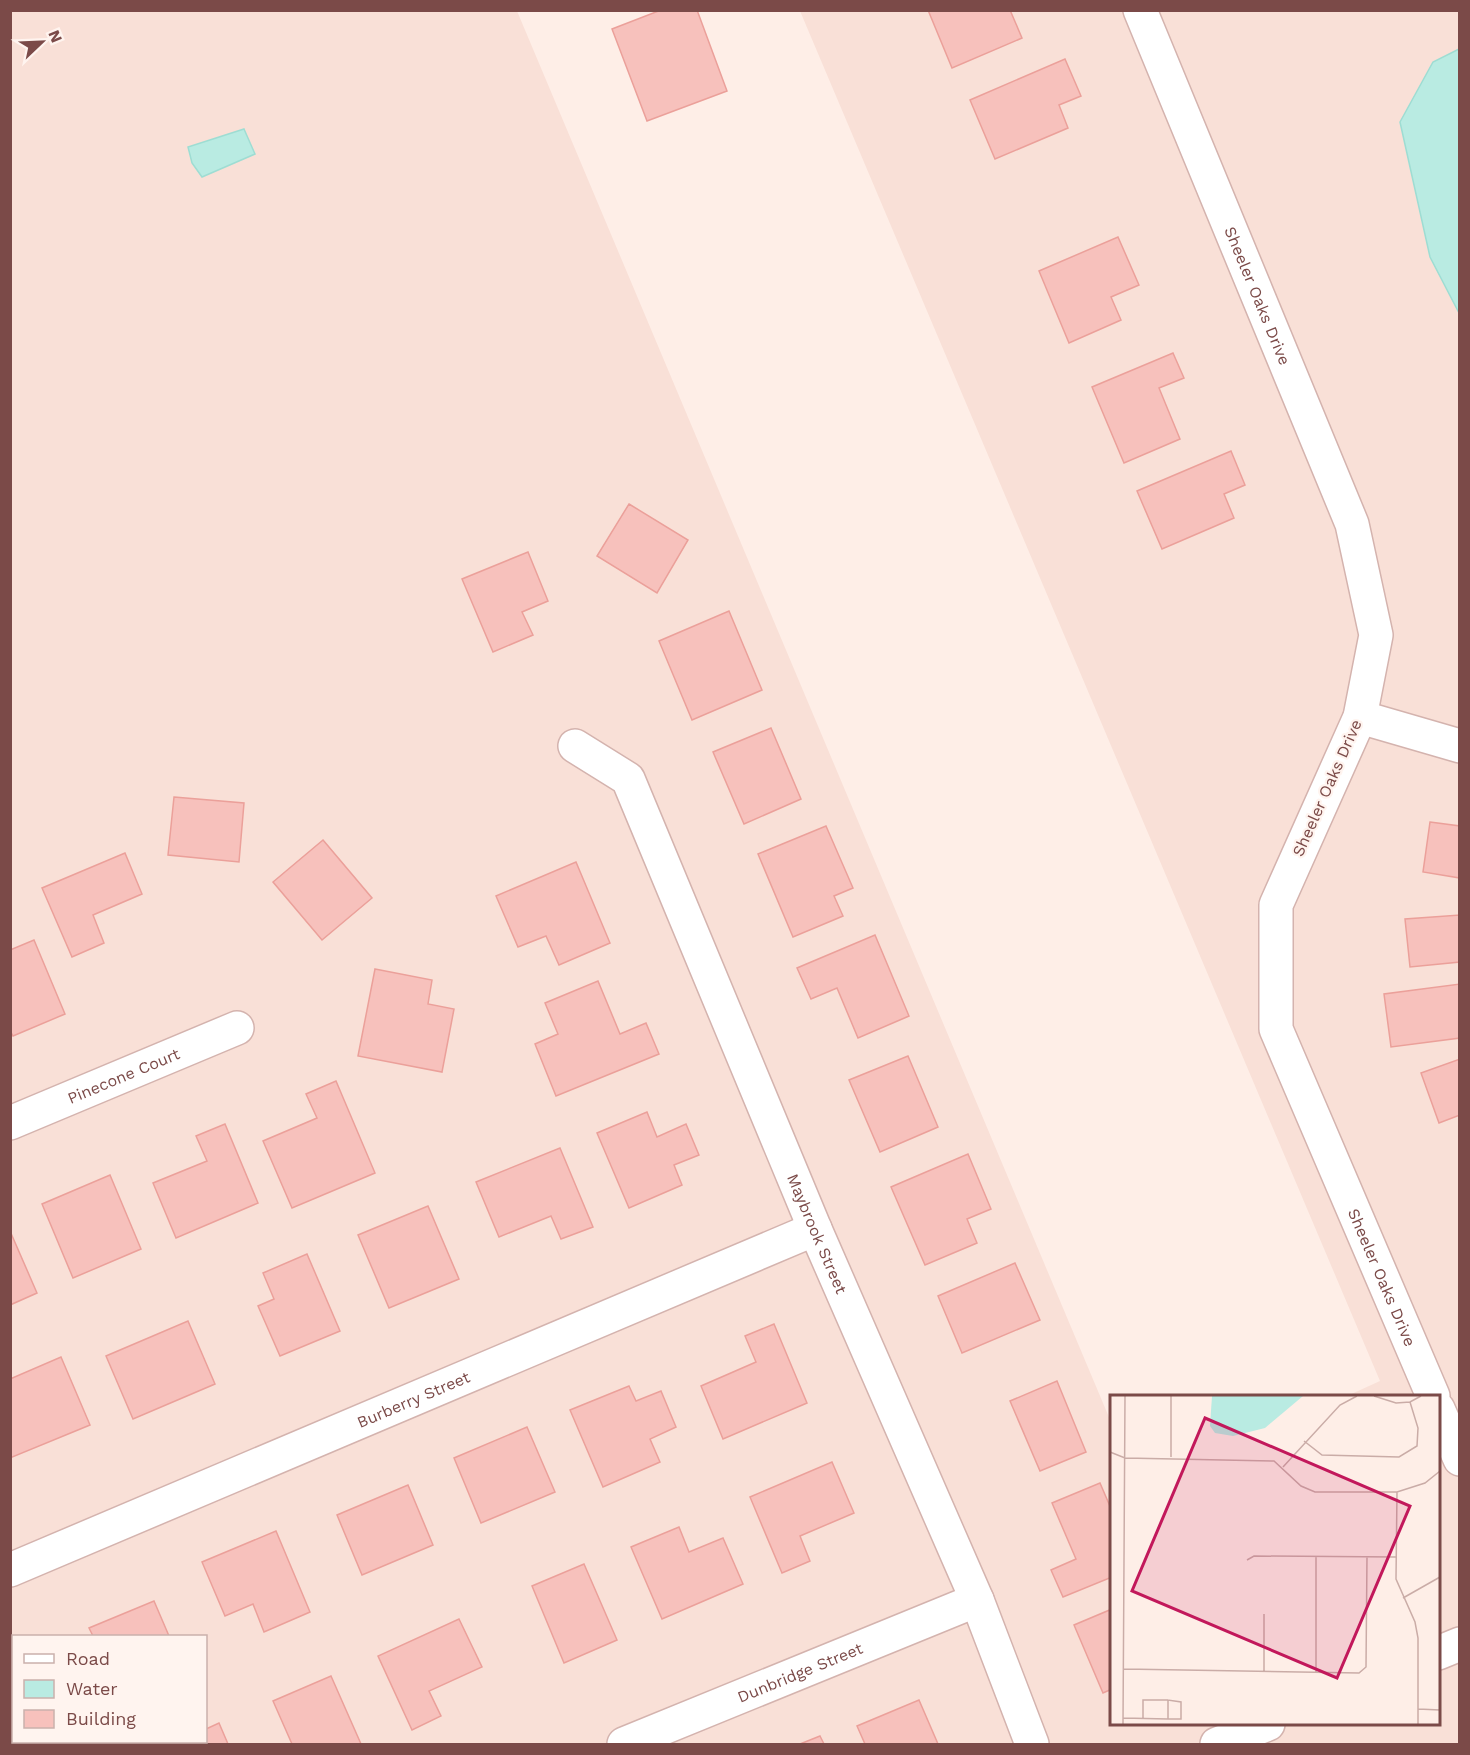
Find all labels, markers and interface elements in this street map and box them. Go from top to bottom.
north arrow [12,12,72,72]
text: N [44,27,66,46]
street label: Sheeler Oaks Drive [1221,224,1295,368]
street label: Sheeler Oaks Drive [1288,717,1366,859]
street label: Pinecone Court [65,1044,183,1107]
street label: Maybrook Street [784,1171,852,1297]
street label: Sheeler Oaks Drive [1344,1205,1420,1349]
street label: Burberry Street [354,1367,473,1431]
inset map [1110,1395,1440,1725]
legend [12,1635,207,1743]
street label: Dunbridge Street [734,1638,866,1706]
text: Road [66,1648,110,1669]
text: Water [66,1678,118,1699]
text: Building [66,1708,136,1729]

